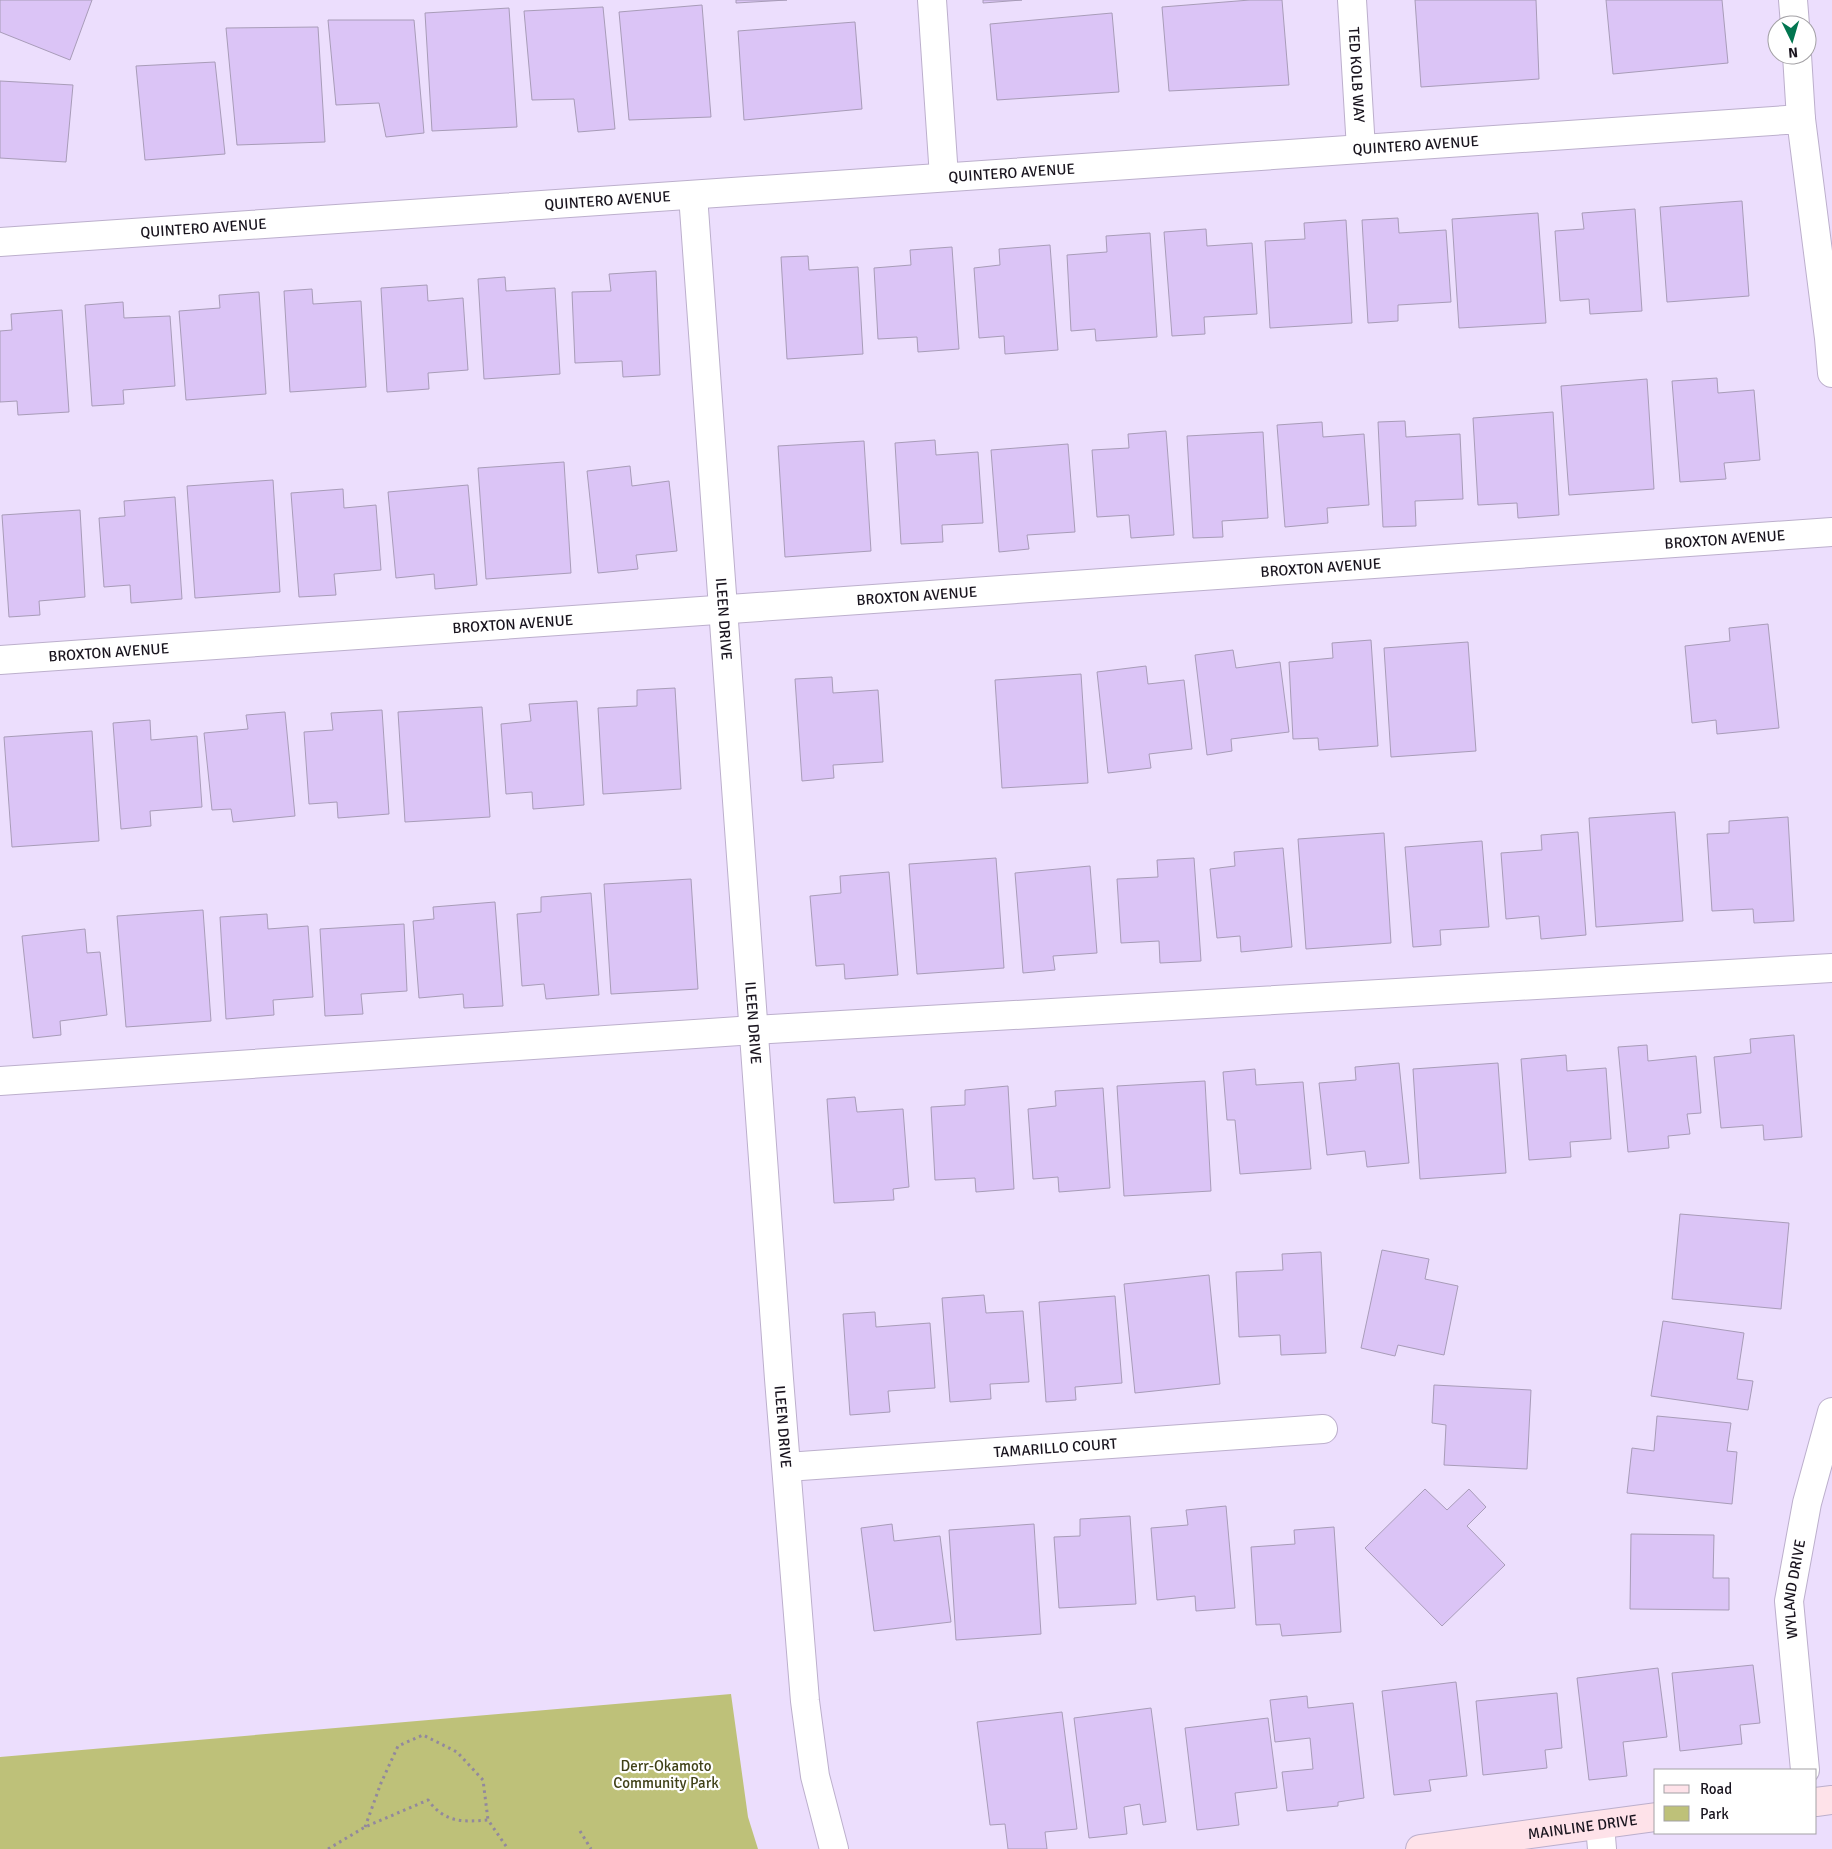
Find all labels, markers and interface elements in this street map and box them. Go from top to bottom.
north arrow [1767,15,1817,65]
street label: TED KOLB WAY [1345,26,1368,124]
text: N [1787,44,1799,61]
street label: QUINTERO AVENUE [1352,132,1479,159]
street label: QUINTERO AVENUE [948,160,1075,186]
street label: QUINTERO AVENUE [544,187,671,214]
street label: QUINTERO AVENUE [140,215,267,241]
street label: BROXTON AVENUE [1664,526,1786,553]
street label: BROXTON AVENUE [1260,555,1382,581]
street label: ILEEN DRIVE [712,577,736,661]
street label: BROXTON AVENUE [856,583,978,609]
street label: BROXTON AVENUE [452,611,574,637]
street label: BROXTON AVENUE [48,639,170,666]
street label: ILEEN DRIVE [741,981,765,1065]
street label: ILEEN DRIVE [771,1385,795,1469]
street label: TAMARILLO COURT [993,1435,1118,1461]
street label: WYLAND DRIVE [1780,1538,1809,1640]
park label: Derr-Okamoto Community Park [613,1757,719,1792]
legend [1654,1769,1817,1834]
text: Road [1700,1780,1732,1798]
text: Park [1700,1805,1729,1823]
street label: MAINLINE DRIVE [1527,1811,1638,1843]

